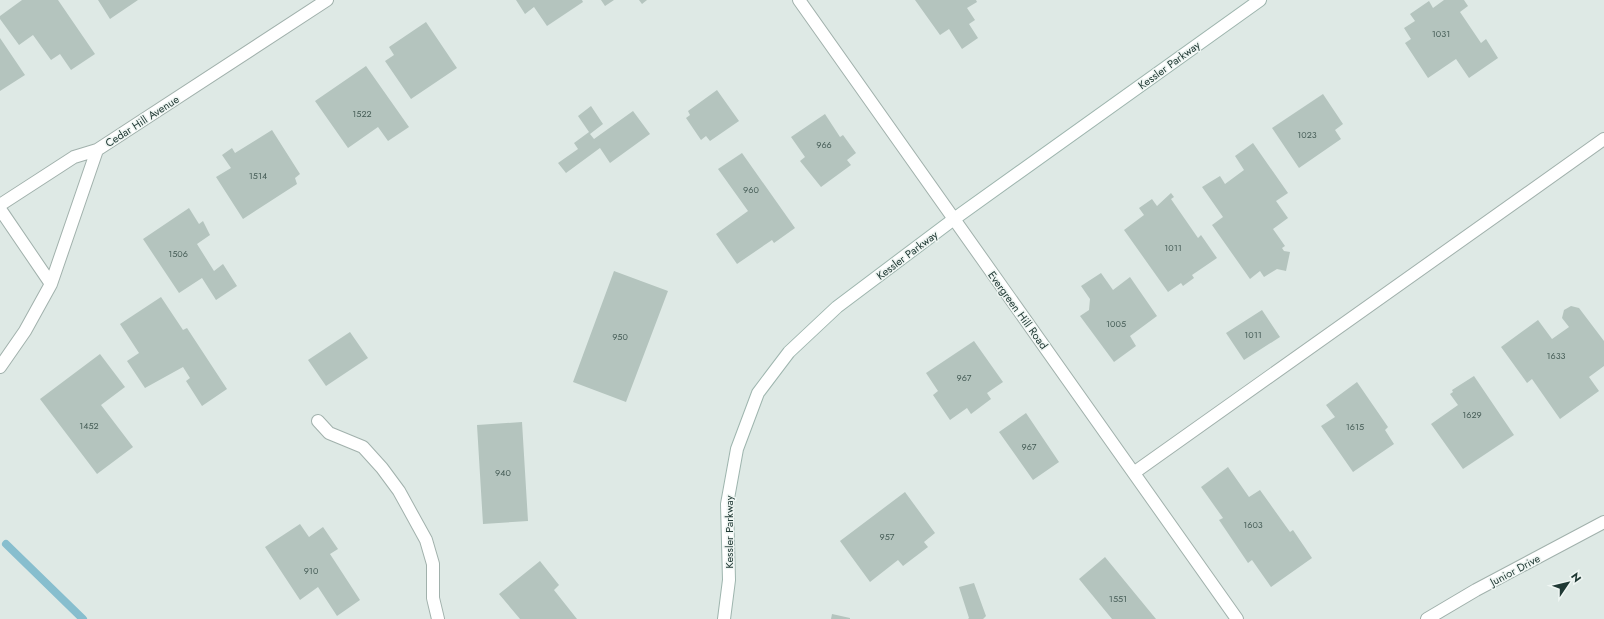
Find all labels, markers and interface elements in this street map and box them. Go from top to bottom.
house number: 1031 [1432,27,1450,40]
street label: Kessler Parkway [1135,37,1203,93]
street label: Cedar Hill Avenue [102,91,182,151]
house number: 1522 [352,107,372,120]
house number: 1023 [1297,128,1317,141]
house number: 966 [816,138,832,151]
house number: 1514 [249,169,267,182]
house number: 960 [743,183,759,196]
street label: Kessler Parkway [873,227,941,283]
house number: 1011 [1164,241,1182,254]
house number: 1506 [168,247,188,260]
street label: Evergreen Hill Road [984,268,1052,352]
house number: 1005 [1106,317,1126,330]
house number: 1011 [1244,328,1262,341]
house number: 950 [612,330,628,343]
house number: 1633 [1546,349,1566,362]
house number: 967 [956,371,972,384]
house number: 1629 [1462,408,1482,421]
house number: 1452 [79,419,99,432]
house number: 1615 [1346,420,1364,433]
house number: 967 [1021,440,1037,453]
house number: 940 [495,466,512,479]
street label: Kessler Parkway [721,495,737,569]
house number: 1603 [1243,518,1263,531]
house number: 957 [880,530,895,543]
street label: Junior Drive [1485,550,1543,591]
north arrow [1548,563,1588,603]
house number: 910 [304,564,319,577]
text: N [1567,569,1585,585]
house number: 1551 [1109,592,1127,605]

